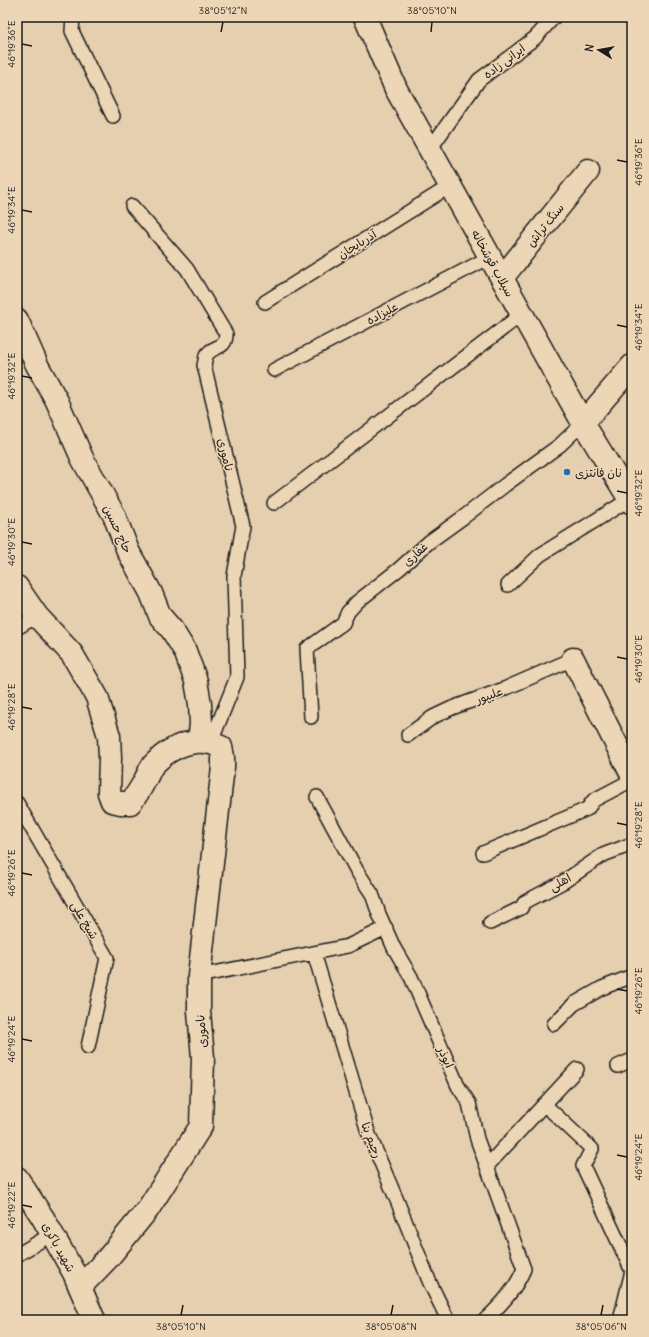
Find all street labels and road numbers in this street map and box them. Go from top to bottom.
street label: ایرانی زاده [480,40,529,82]
street label: سنگ تراش [523,200,567,250]
street label: آذربایجان [335,226,381,263]
street label: سیلاب قوشخانه [467,227,518,300]
street label: علیزاده [364,298,400,328]
street label: ناموری [215,437,237,473]
street label: حاج حسین [99,503,136,556]
street label: غفاری [399,539,431,569]
street label: علیپور [473,683,505,708]
street label: اهلی [546,870,574,895]
street label: شیخ علی [66,898,102,943]
street label: ناموری [192,1014,210,1048]
street label: ابوذر [433,1043,457,1071]
street label: رحیم بنا [356,1120,386,1161]
street label: شهید باکری [38,1219,79,1275]

